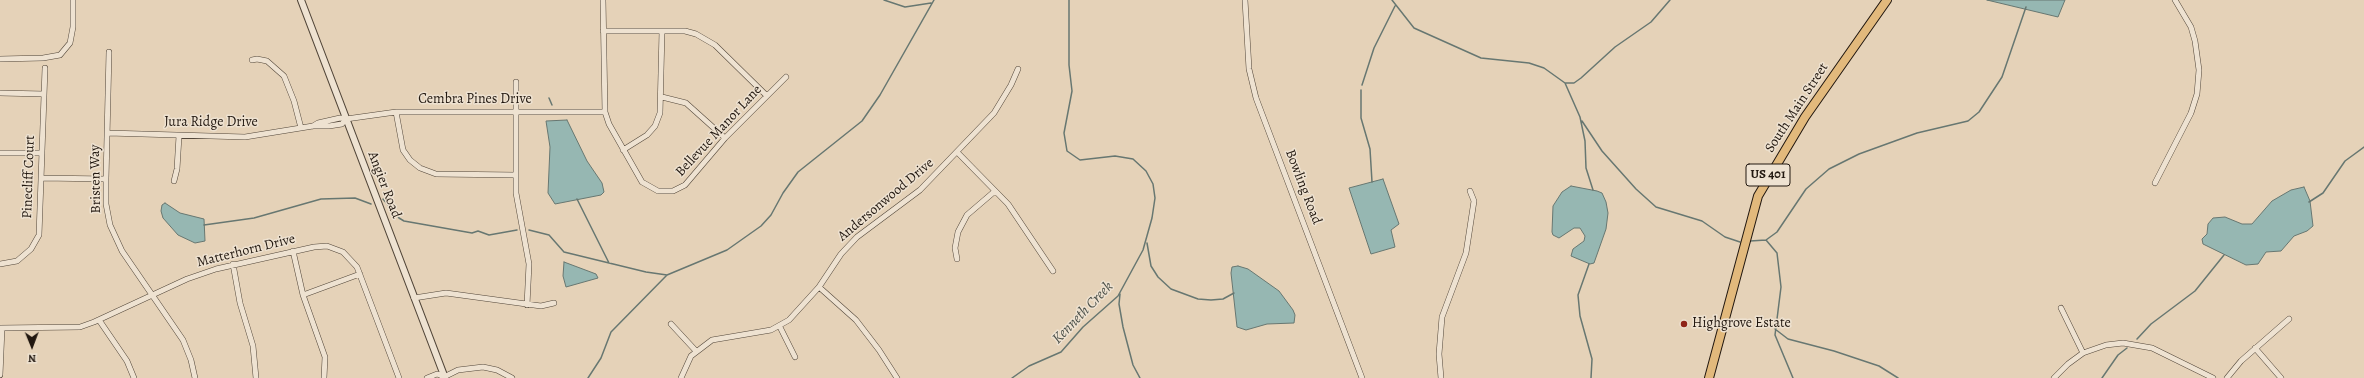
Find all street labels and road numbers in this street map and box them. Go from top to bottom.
street label: South Main Street [1762,60,1832,156]
street label: Bellevue Manor Lane [672,82,766,180]
street label: Cembra Pines Drive [418,92,532,108]
street label: Jura Ridge Drive [164,115,258,131]
street label: Pinecliff Court [19,135,39,219]
street label: Bristen Way [87,144,105,214]
street label: Bowling Road [1281,147,1325,227]
street label: Angier Road [364,149,404,221]
street label: Andersonwood Drive [835,155,937,245]
road number: US 401 [1746,164,1790,186]
street label: Matterhorn Drive [195,231,297,271]

